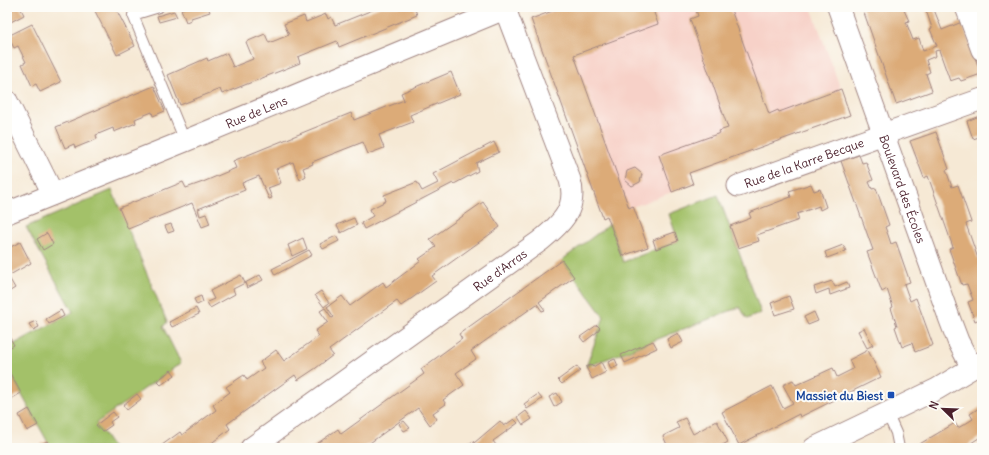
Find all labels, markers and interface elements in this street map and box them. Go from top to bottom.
street label: Rue de Lens [223,92,289,131]
street label: Boulevard des Écoles [877,132,929,245]
street label: Rue de la Karre Becque [742,134,866,191]
street label: Rue d'Arras [470,246,530,294]
place label: Massiet du Biest [796,388,884,403]
north arrow [923,389,963,429]
marker: Massiet du Biest [886,390,896,400]
text: N [926,399,942,411]

